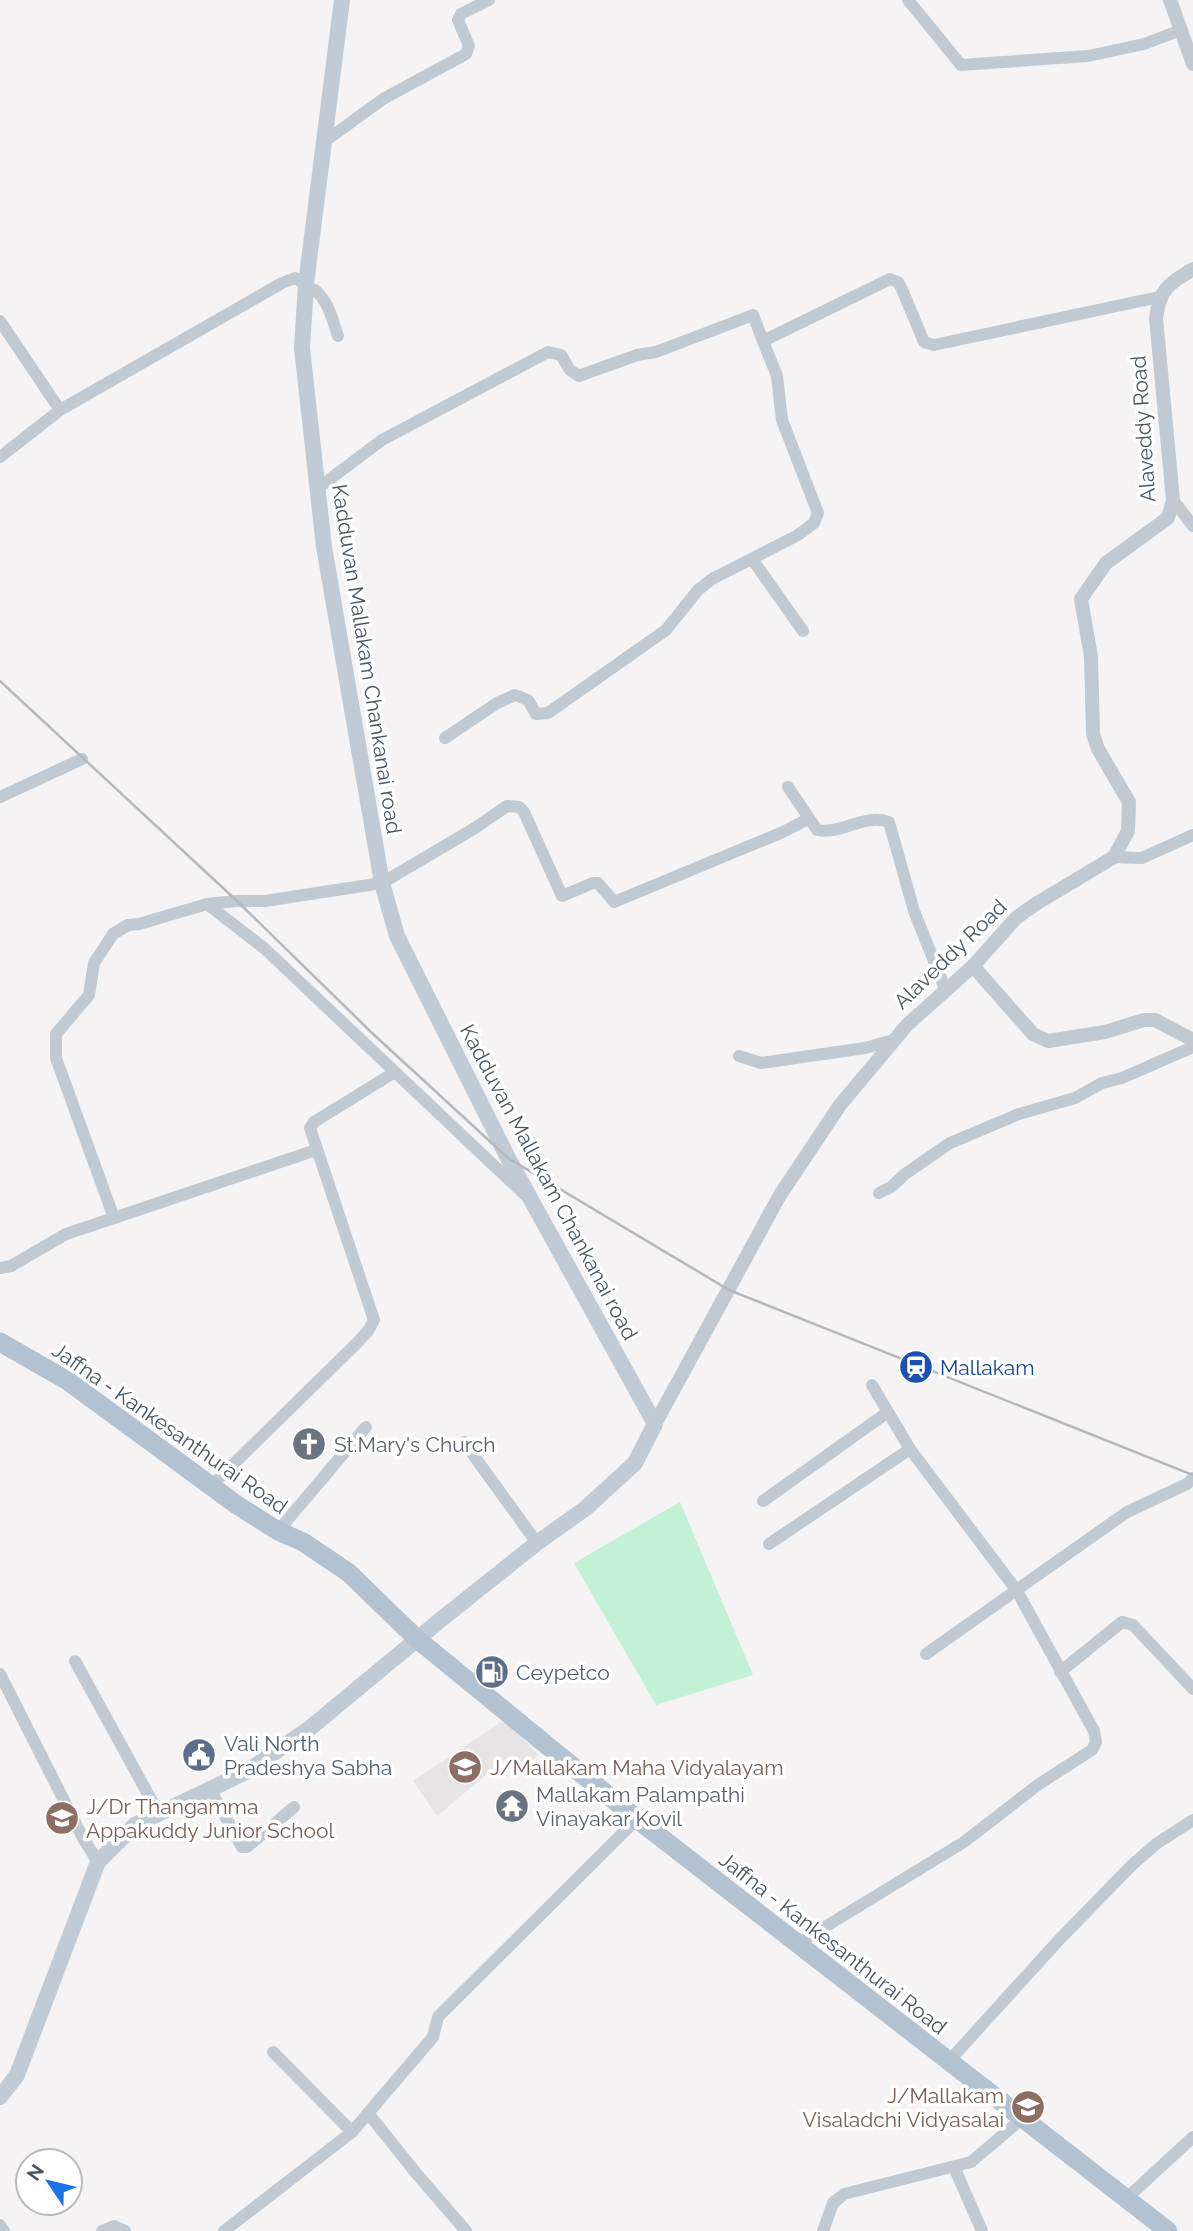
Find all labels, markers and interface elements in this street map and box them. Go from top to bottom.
street label: Alaveddy Road [1125,355,1161,503]
street label: Kadduvan Mallakam Chankanai road [327,482,407,836]
street label: Alaveddy Road [889,894,1011,1014]
street label: Kadduvan Mallakam Chankanai road [455,1020,643,1344]
street label: Jaffna - Kankesanthurai Road [48,1337,292,1519]
station icon: Mallakam [897,1348,935,1386]
place label: Mallakam [940,1355,1034,1380]
church icon: St.Mary's Church [290,1425,328,1463]
place label: St.Mary's Church [334,1432,495,1457]
fuel station icon: Ceypetco [473,1653,511,1691]
place label: Ceypetco [516,1660,610,1685]
place label: Vali North Pradeshya Sabha [224,1731,392,1780]
public building icon: Vali North Pradeshya Sabha [180,1736,218,1774]
school or university icon: J/Mallakam Maha Vidyalayam [446,1748,484,1786]
place label: J/Mallakam Maha Vidyalayam [490,1755,784,1780]
place label: Mallakam Palampathi Vinayakar Kovil [536,1782,745,1831]
temple icon: Mallakam Palampathi Vinayakar Kovil [493,1787,531,1825]
place label: J/Dr Thangamma Appakuddy Junior School [86,1794,334,1843]
school or university icon: J/Dr Thangamma Appakuddy Junior School [43,1799,81,1837]
street label: Jaffna - Kankesanthurai Road [714,1847,952,2039]
place label: J/Mallakam Visaladchi Vidyasalai [803,2083,1004,2132]
school or university icon: J/Mallakam Visaladchi Vidyasalai [1009,2088,1047,2126]
north arrow [14,2147,84,2217]
text: N [22,2160,48,2184]

